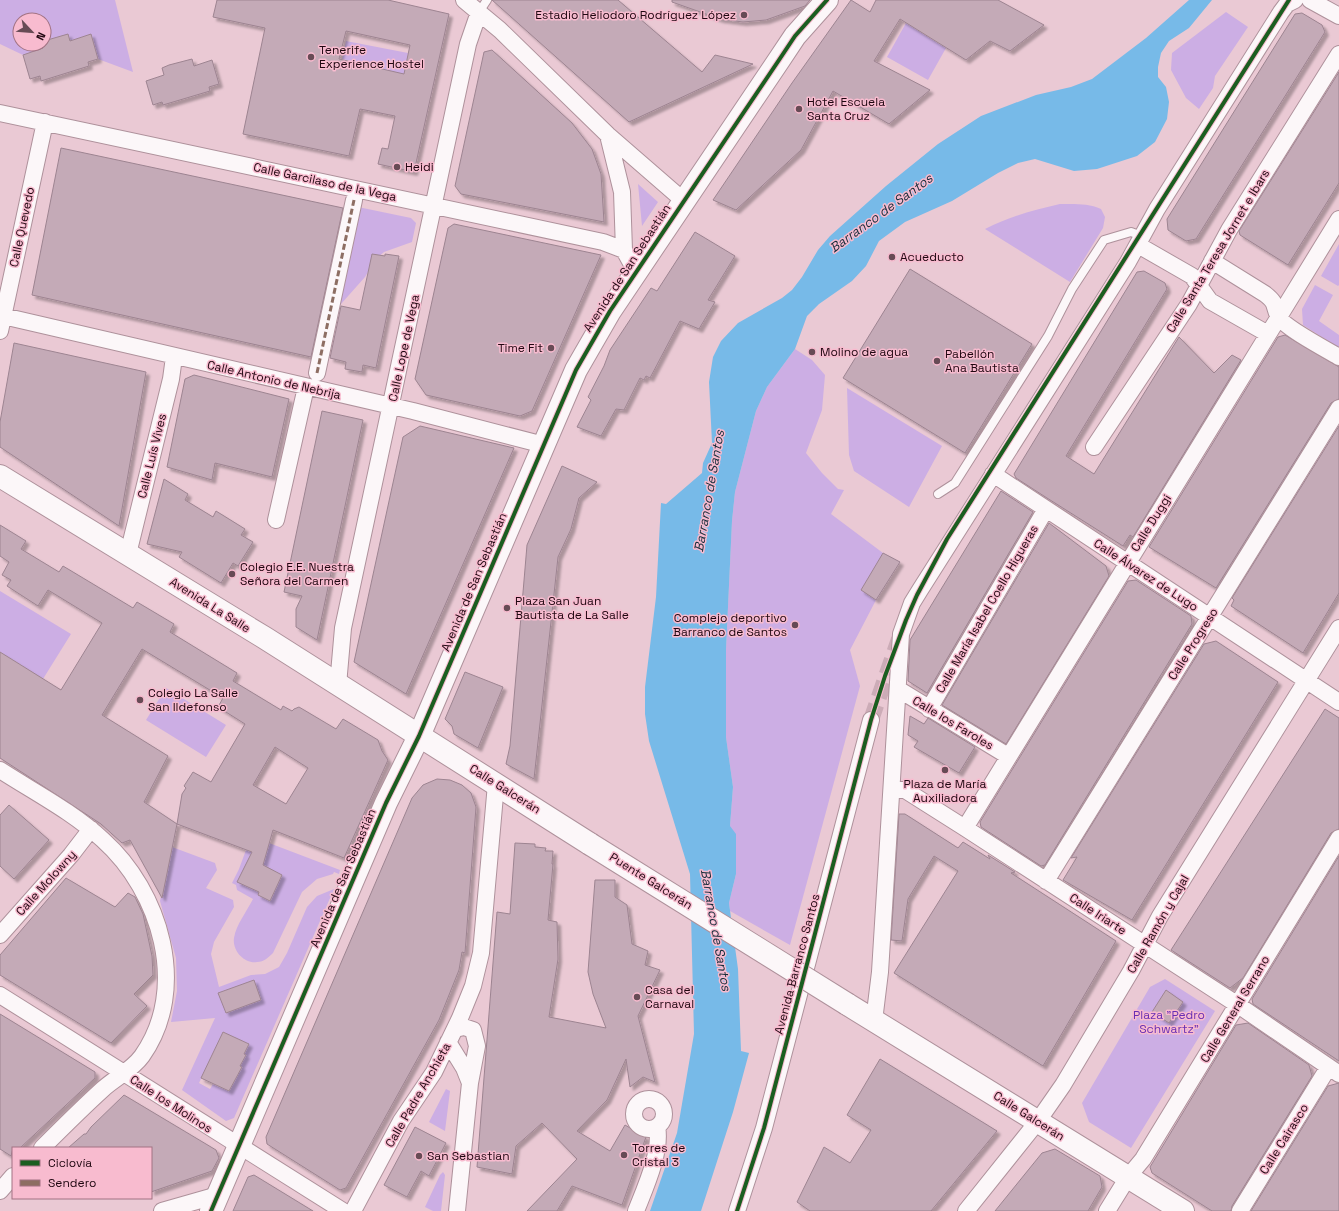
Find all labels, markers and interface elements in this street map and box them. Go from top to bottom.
place label: Estadio Heliodoro Rodríguez López [535,7,736,23]
marker: Estadio Heliodoro Rodríguez López [739,10,749,20]
north arrow [12,12,52,52]
text: N [33,30,49,43]
place label: Tenerife Experience Hostel [319,42,424,72]
marker: Tenerife Experience Hostel [306,52,316,62]
place label: Hotel Escuela Santa Cruz [807,94,885,124]
marker: Hotel Escuela Santa Cruz [794,104,804,114]
street label: Calle Garcilaso de la Vega [252,159,398,205]
place label: Heidi [405,159,434,175]
marker: Heidi [392,162,402,172]
street label: Calle Santa Teresa Jornet e Ibars [1163,166,1273,336]
water label: Barranco de Santos [826,169,937,256]
street label: Calle Quevedo [6,186,38,268]
street label: Avenida de San Sebastián [580,201,674,335]
place label: Acueducto [900,249,964,265]
marker: Acueducto [887,252,897,262]
street label: Calle Lope de Vega [385,293,423,403]
place label: Time Fit [498,340,543,356]
marker: Time Fit [546,343,556,353]
place label: Molino de agua [820,344,908,360]
place label: Pabellón Ana Bautista [945,346,1019,376]
marker: Molino de agua [807,347,817,357]
marker: Pabellón Ana Bautista [932,356,942,366]
street label: Calle Antonio de Nebrija [206,357,343,403]
street label: Calle Luís Vives [134,412,170,500]
water label: Barranco de Santos [690,428,728,553]
street label: Calle Duggi [1127,491,1175,555]
street label: Avenida de San Sebastián [437,510,511,654]
street label: Calle María Isabel Coello Higueras [932,522,1042,696]
street label: Calle Álvarez de Lugo [1091,535,1201,615]
place label: Colegio E.E. Nuestra Señora del Carmen [240,559,354,589]
marker: Colegio E.E. Nuestra Señora del Carmen [227,569,237,579]
street label: Avenida La Salle [167,574,253,636]
place label: Plaza San Juan Bautista de La Salle [515,593,629,623]
marker: Plaza San Juan Bautista de La Salle [502,603,512,613]
street label: Calle Progreso [1164,605,1222,683]
place label: Complejo deportivo Barranco de Santos [673,610,787,640]
marker: Complejo deportivo Barranco de Santos [790,620,800,630]
place label: Colegio La Salle San Ildefonso [148,685,238,715]
street label: Calle los Faroles [910,692,996,754]
marker: Colegio La Salle San Ildefonso [135,695,145,705]
street label: Calle Galcerán [466,761,544,817]
marker: Plaza de María Auxiliadora [940,765,950,775]
place label: Plaza de María Auxiliadora [904,776,987,806]
street label: Avenida de San Sebastián [306,806,380,950]
street label: Calle Molowny [12,847,80,919]
street label: Puente Galcerán [606,849,696,913]
water label: Barranco de Santos [697,868,735,993]
street label: Calle Ramón y Cajal [1123,872,1193,976]
street label: Calle Iriarte [1066,890,1130,938]
street label: Avenida Barranco Santos [771,892,823,1036]
street label: Calle General Serrano [1197,952,1273,1066]
place label: Casa del Carnaval [645,982,694,1012]
marker: Casa del Carnaval [632,992,642,1002]
park label: Plaza "Pedro Schwartz" [1133,1007,1205,1037]
street label: Calle Padre Anchieta [382,1040,455,1150]
street label: Calle los Molinos [127,1071,215,1137]
street label: Calle Galcerán [990,1088,1068,1144]
street label: Calle Cairasco [1256,1101,1312,1177]
place label: Torres de Cristal 3 [632,1140,685,1170]
legend [12,1147,152,1199]
place label: San Sebastian [427,1148,510,1164]
marker: Torres de Cristal 3 [619,1150,629,1160]
marker: San Sebastian [414,1151,424,1161]
text: Ciclovía [48,1155,92,1171]
text: Sendero [48,1175,96,1191]

